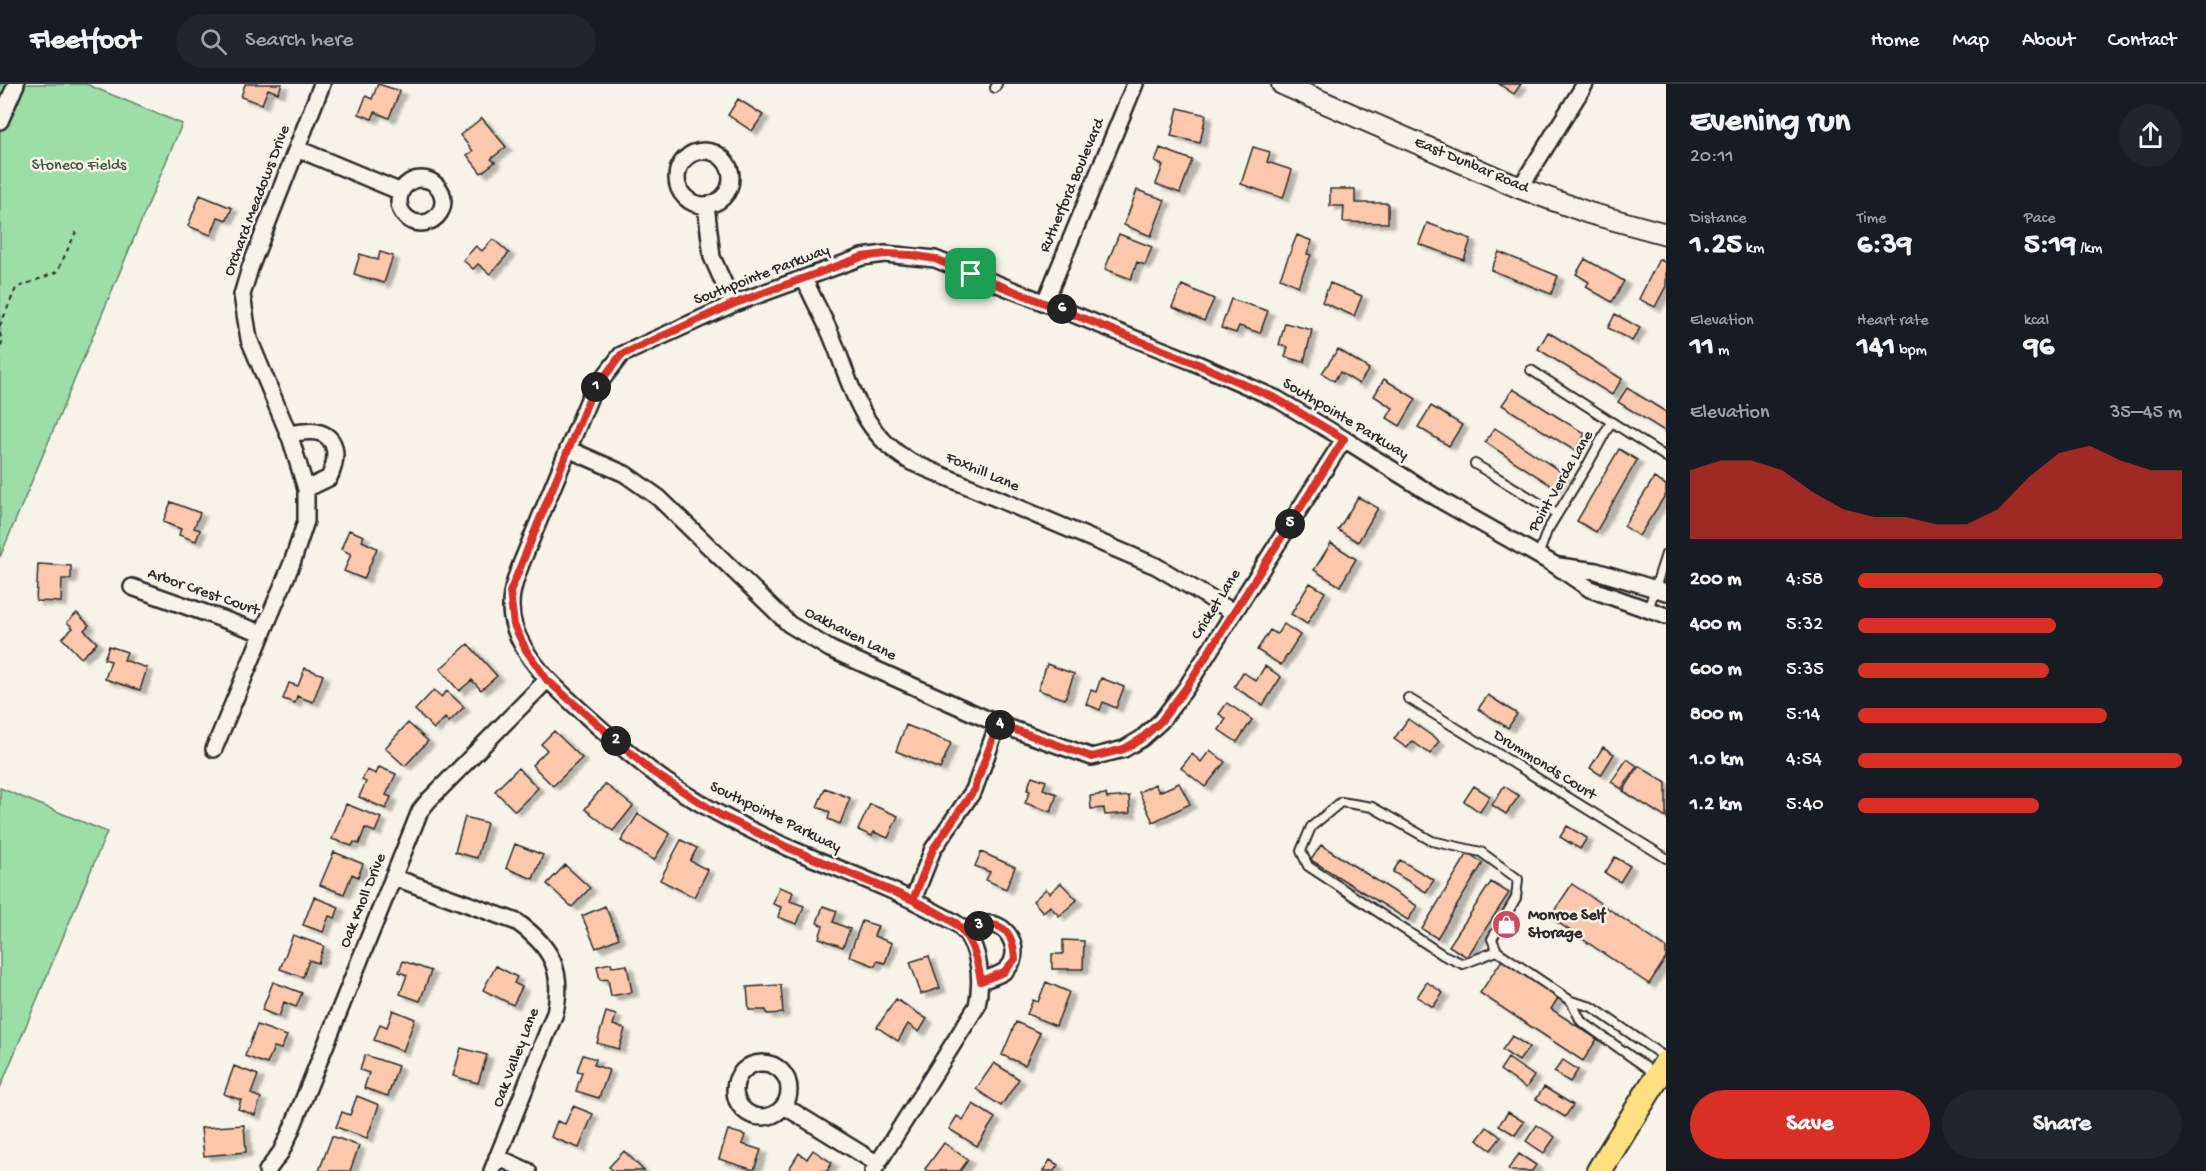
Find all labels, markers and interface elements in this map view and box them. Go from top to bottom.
search box [176,14,596,68]
text: Fleetfoot [30,25,140,58]
icon: search [197,25,230,58]
text: Search here [245,28,353,54]
text: Home [1871,29,1919,54]
text: Map [1952,29,1989,54]
text: About [2022,29,2075,54]
text: Contact [2108,29,2176,54]
text: Evening run [1690,104,1850,142]
button: share [2119,104,2182,167]
street label: Rutherford Boulevard [1036,115,1110,256]
street label: Orchard Meadows Drive [220,122,296,279]
street label: East Dunbar Road [1411,133,1533,199]
text: 20:11 [1690,146,1734,169]
park label: Stoneco Fields [32,157,127,176]
text: Distance [1690,210,1747,229]
text: Time [1857,210,1886,229]
text: Pace [2024,210,2055,229]
text: 1.25 [1690,229,1742,264]
text: 6:39 [1857,229,1912,264]
text: 5:19 [2024,229,2076,264]
text: km [1742,240,1764,259]
text: /km [2076,240,2102,259]
street label: Southpointe Parkway [691,241,833,311]
pin [945,248,996,299]
icon: arrive [954,257,987,290]
pin: 6 [1047,294,1077,324]
text: 6 [1058,299,1066,318]
text: Elevation [1690,312,1754,331]
text: Heart rate [1857,312,1929,331]
text: kcal [2024,312,2049,331]
text: 11 [1690,331,1714,366]
text: 141 [1857,331,1895,366]
text: 96 [2024,331,2054,366]
text: m [1714,342,1729,361]
text: bpm [1895,342,1927,361]
pin: 1 [581,372,611,402]
street label: Southpointe Parkway [1278,375,1412,465]
text: 1 [593,377,599,396]
text: Elevation [1690,402,1770,425]
text: 35–45 m [2110,402,2182,425]
street label: Point Verda Lane [1525,427,1599,537]
street label: Foxhill Lane [941,449,1022,497]
pin: 5 [1275,509,1305,539]
text: 5 [1286,514,1294,533]
street label: Arbor Crest Court [145,565,263,621]
street label: Cricket Lane [1188,566,1247,644]
text: 200 m [1690,569,1741,592]
text: 4:58 [1786,569,1823,592]
street label: Oakhaven Lane [801,604,900,667]
text: 400 m [1690,614,1741,637]
text: 5:32 [1786,614,1823,637]
text: 600 m [1690,659,1742,682]
text: 5:35 [1786,659,1824,682]
text: 800 m [1690,704,1743,727]
text: 5:14 [1786,704,1820,727]
pin: 4 [985,710,1015,740]
text: 4 [996,715,1004,734]
pin: 2 [601,726,631,756]
street label: Drummonds Court [1488,726,1600,806]
text: 2 [612,731,620,750]
text: 1.0 km [1690,749,1744,772]
text: 4:54 [1786,749,1822,772]
street label: Southpointe Parkway [706,778,844,858]
text: 1.2 km [1690,794,1742,817]
text: 5:40 [1786,794,1824,817]
street label: Oak Knoll Drive [336,850,392,951]
place label: Monroe Self Storage [1528,906,1607,944]
shop icon: Monroe Self Storage [1491,909,1523,941]
pin: 3 [964,911,994,941]
text: 3 [975,916,983,935]
street label: Oak Valley Lane [489,1005,545,1110]
button: Save [1690,1090,1930,1159]
button: Share [1942,1090,2182,1159]

